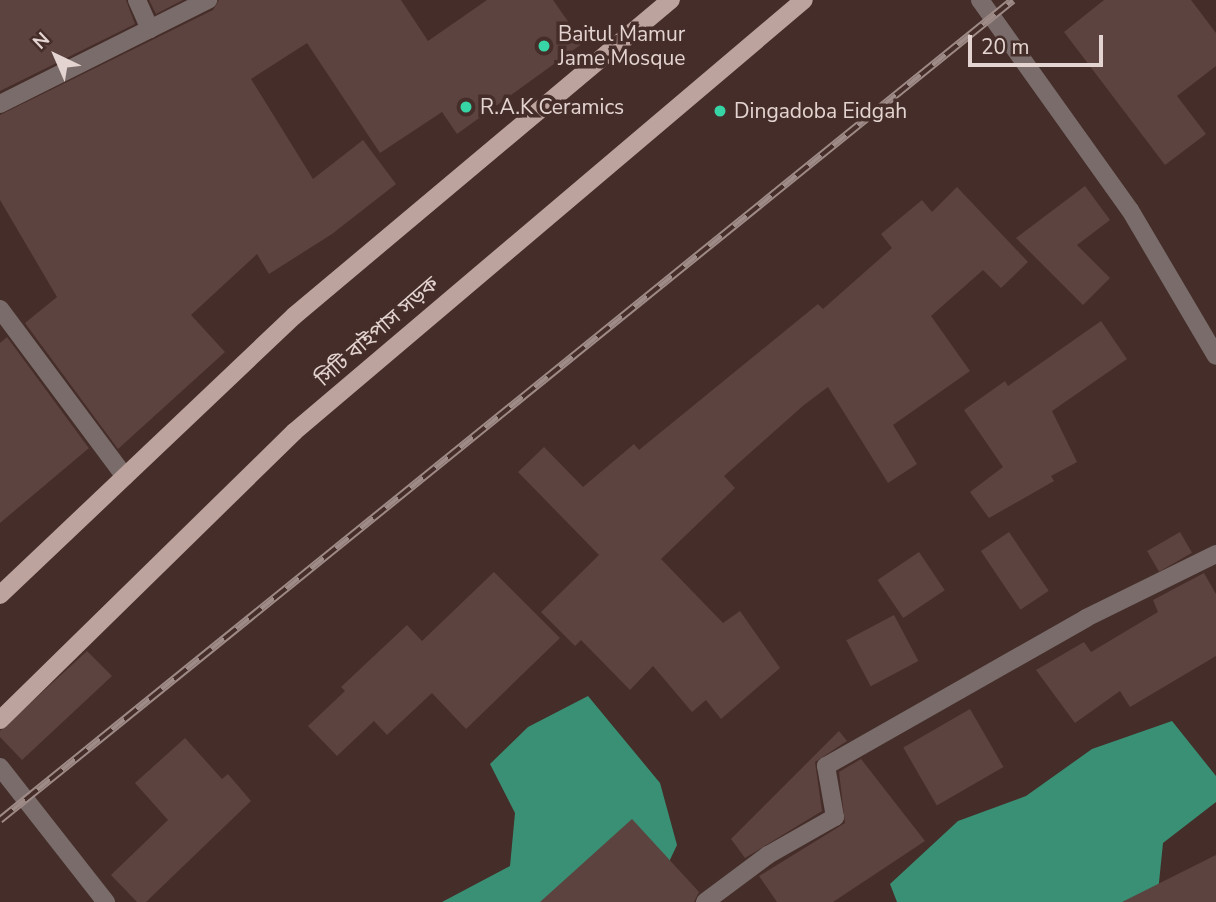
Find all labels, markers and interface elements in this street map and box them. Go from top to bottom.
north arrow [21,21,91,91]
place label: Baitul Mamur Jame Mosque [558,21,685,71]
scale bar [971,21,1106,65]
text: N [27,27,56,55]
text: 20 m [981,33,1030,61]
marker: Baitul Mamur Jame Mosque [536,38,552,54]
place label: R.A.K Ceramics [480,94,624,120]
place label: Dingadoba Eidgah [734,98,907,124]
marker: R.A.K Ceramics [458,99,474,115]
marker: Dingadoba Eidgah [712,103,728,119]
street label: সিটি বাইপাস সড়ক [310,271,444,391]

